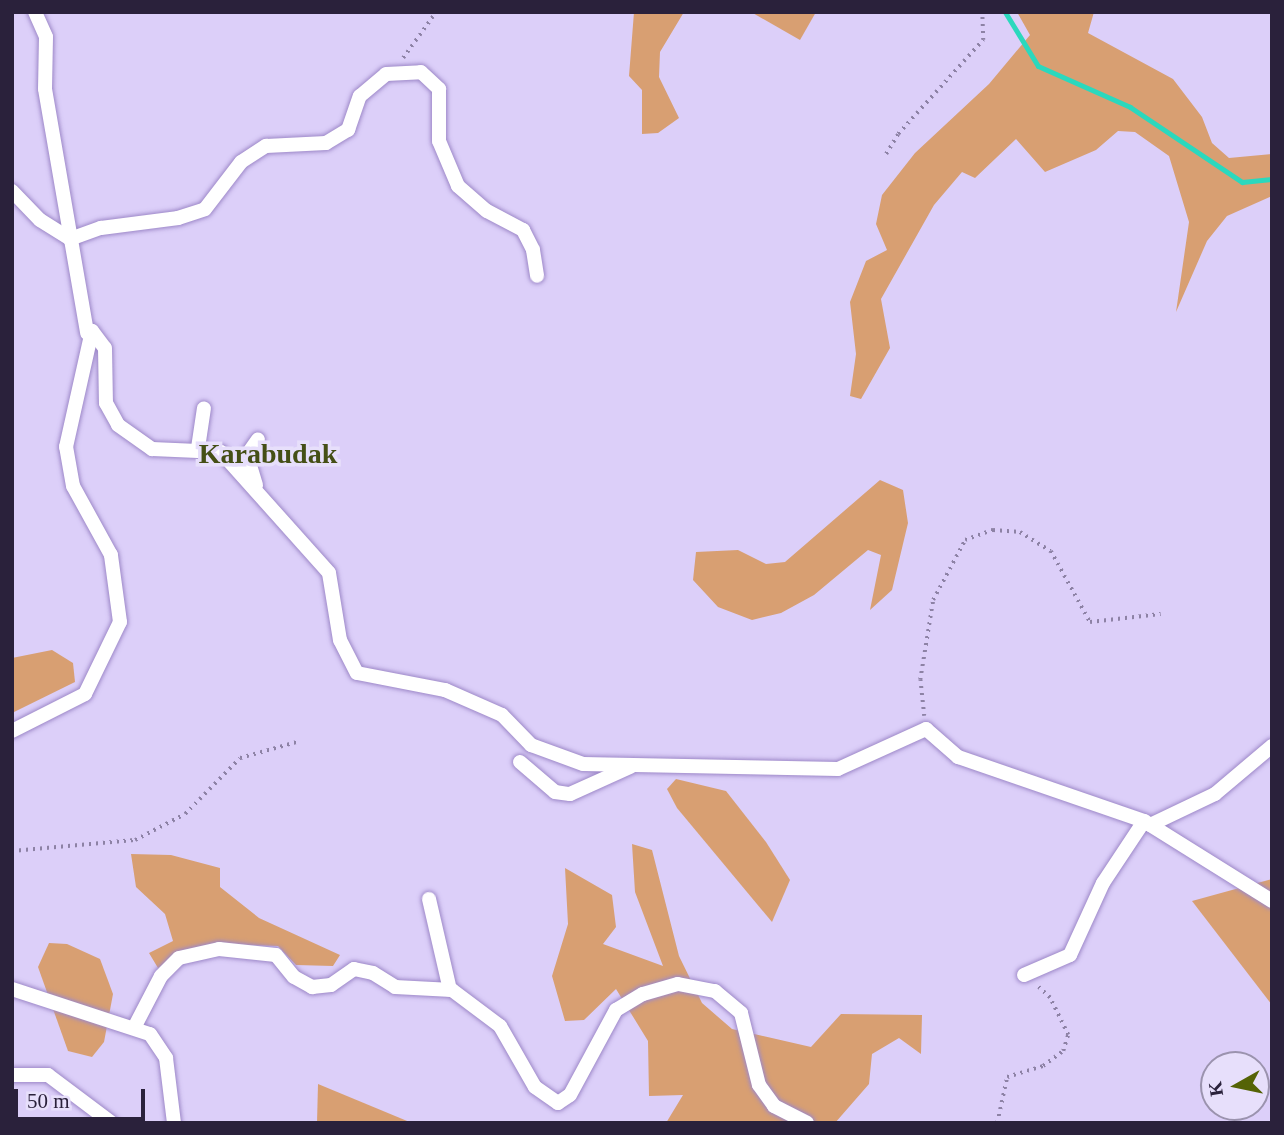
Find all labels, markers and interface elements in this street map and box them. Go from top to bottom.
district label: Karabudak [199,437,337,471]
north arrow [1200,1051,1270,1121]
scale bar [18,1076,149,1120]
text: K [1204,1080,1227,1098]
text: 50 m [27,1089,70,1113]

